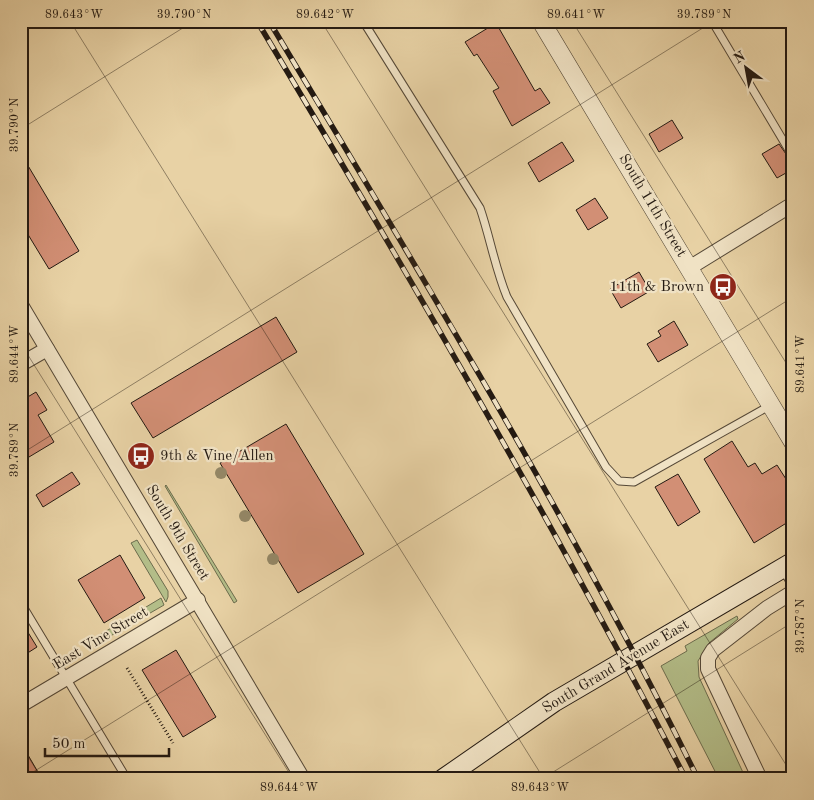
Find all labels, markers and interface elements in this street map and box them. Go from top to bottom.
text: 89.643°W [45,9,103,21]
text: 39.790°N [157,9,211,21]
text: 89.642°W [296,9,354,21]
text: 89.641°W [547,9,605,21]
text: 39.789°N [677,9,731,21]
north arrow [722,42,772,92]
text: N [731,49,748,67]
text: 39.790°N [9,98,21,152]
street label: South 11th Street [615,152,689,260]
bus stop icon: 11th & Brown [708,272,738,302]
place label: 11th & Brown [610,280,704,295]
text: 89.644°W [9,325,21,383]
text: 89.641°W [795,335,807,393]
text: 39.789°N [9,423,21,477]
bus stop icon: 9th & Vine/Allen [126,441,156,471]
place label: 9th & Vine/Allen [160,449,274,464]
street label: South 9th Street [143,483,211,583]
text: 39.787°N [795,599,807,653]
street label: East Vine Street [51,605,151,673]
street label: South Grand Avenue East [540,617,692,717]
scale bar [45,725,169,757]
text: 50 m [52,737,86,752]
text: 89.644°W [260,782,318,794]
text: 89.643°W [511,782,569,794]

